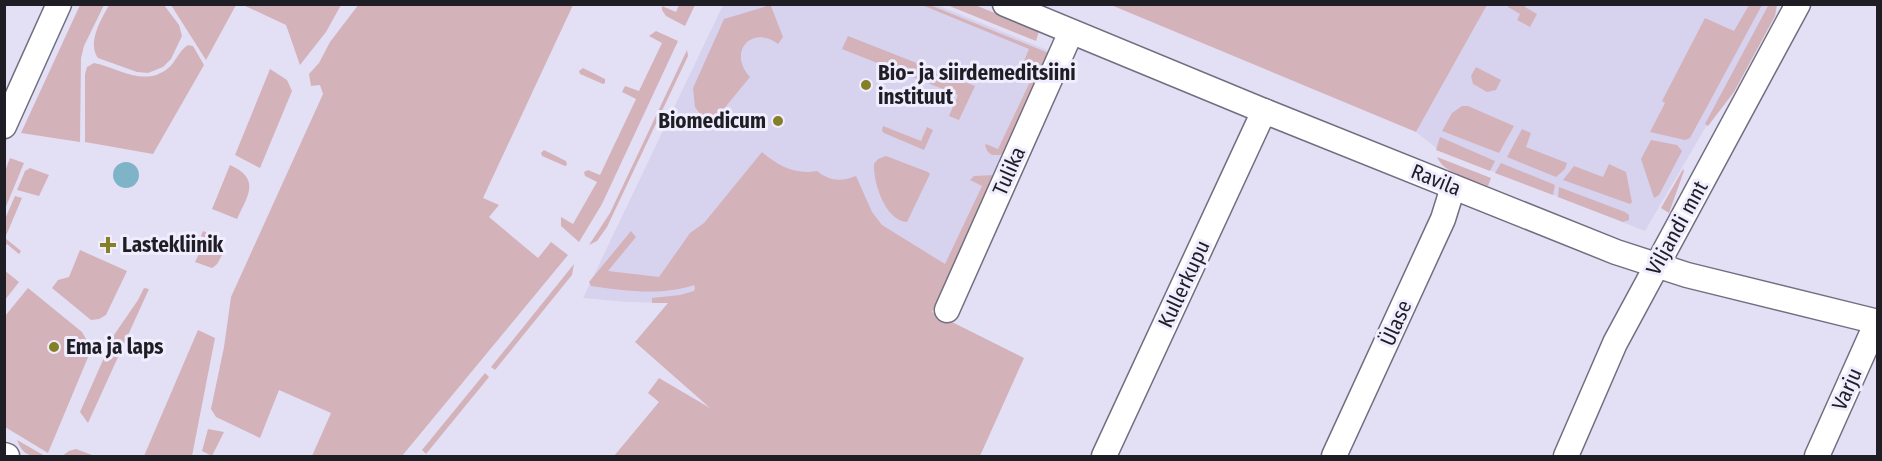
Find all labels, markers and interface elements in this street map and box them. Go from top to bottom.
place label: Bio- ja siirdemeditsiini instituut [878,60,1076,110]
marker: Bio- ja siirdemeditsiini instituut [859,78,873,92]
place label: Biomedicum [658,108,766,134]
marker: Biomedicum [771,114,785,128]
street label: Tulika [987,143,1031,199]
street label: Ravila [1407,158,1465,202]
street label: Viljandi mnt [1640,176,1714,280]
place label: Lastekliinik [122,232,224,258]
marker: Lastekliinik [99,236,117,254]
street label: Kullerkupu [1152,236,1216,332]
street label: Ülase [1375,296,1417,350]
place label: Ema ja laps [66,334,163,360]
marker: Ema ja laps [47,340,61,354]
street label: Varju [1826,364,1868,414]

